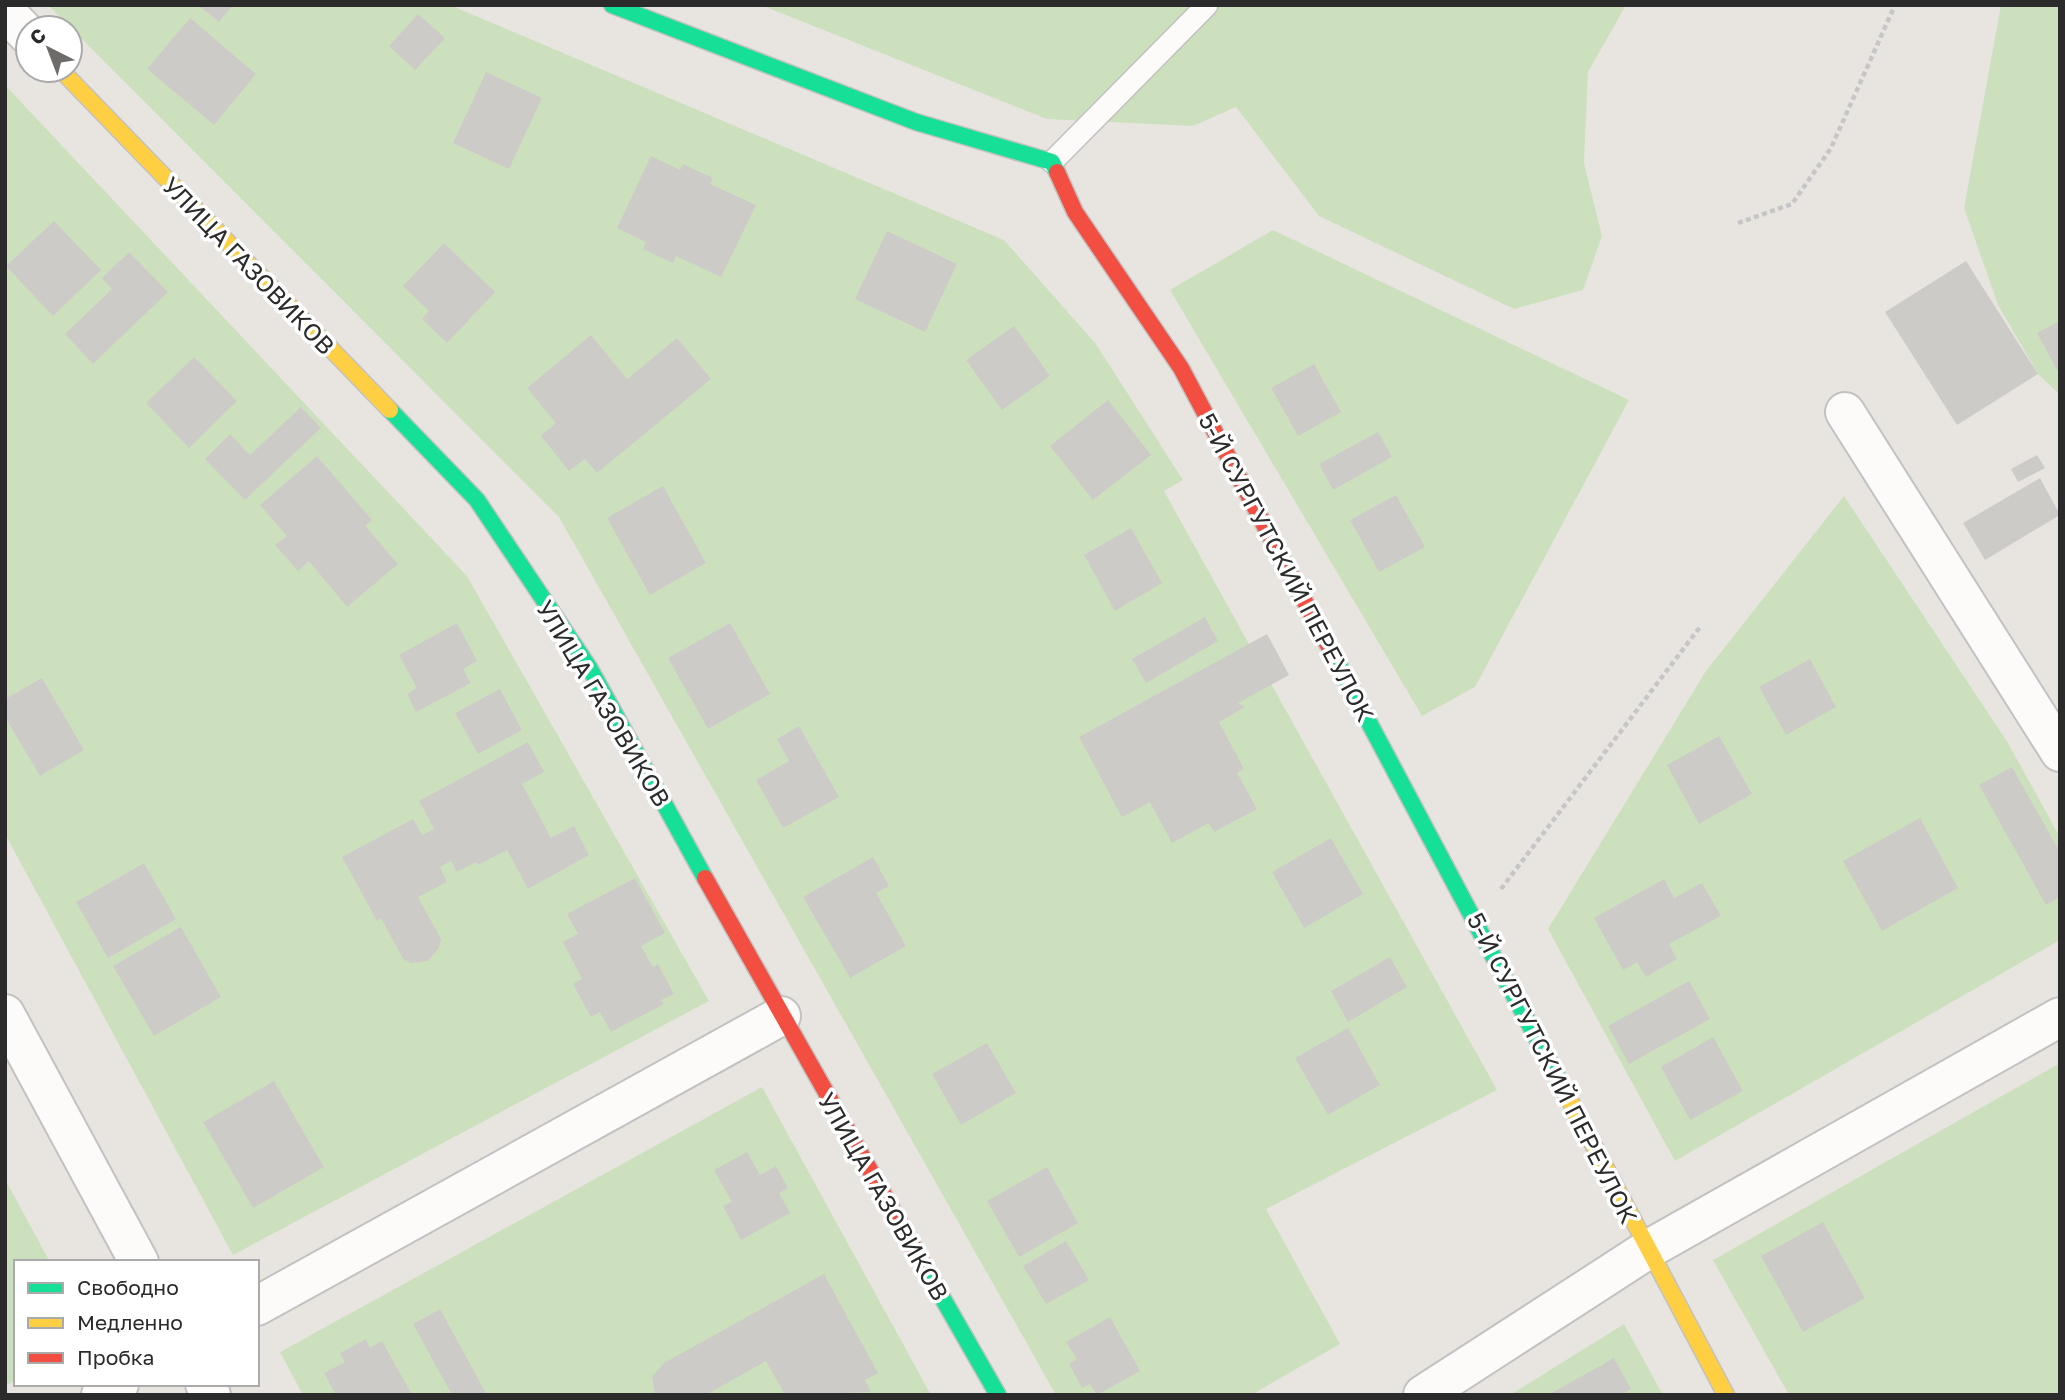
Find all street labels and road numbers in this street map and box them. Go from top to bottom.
street label: УЛИЦА ГАЗОВИКОВ [157,170,341,360]
street label: 5-Й СУРГУТСКИЙ ПЕРЕУЛОК [1193,408,1381,726]
street label: УЛИЦА ГАЗОВИКОВ [531,595,677,811]
street label: 5-Й СУРГУТСКИЙ ПЕРЕУЛОК [1462,908,1644,1228]
street label: УЛИЦА ГАЗОВИКОВ [813,1087,955,1305]

